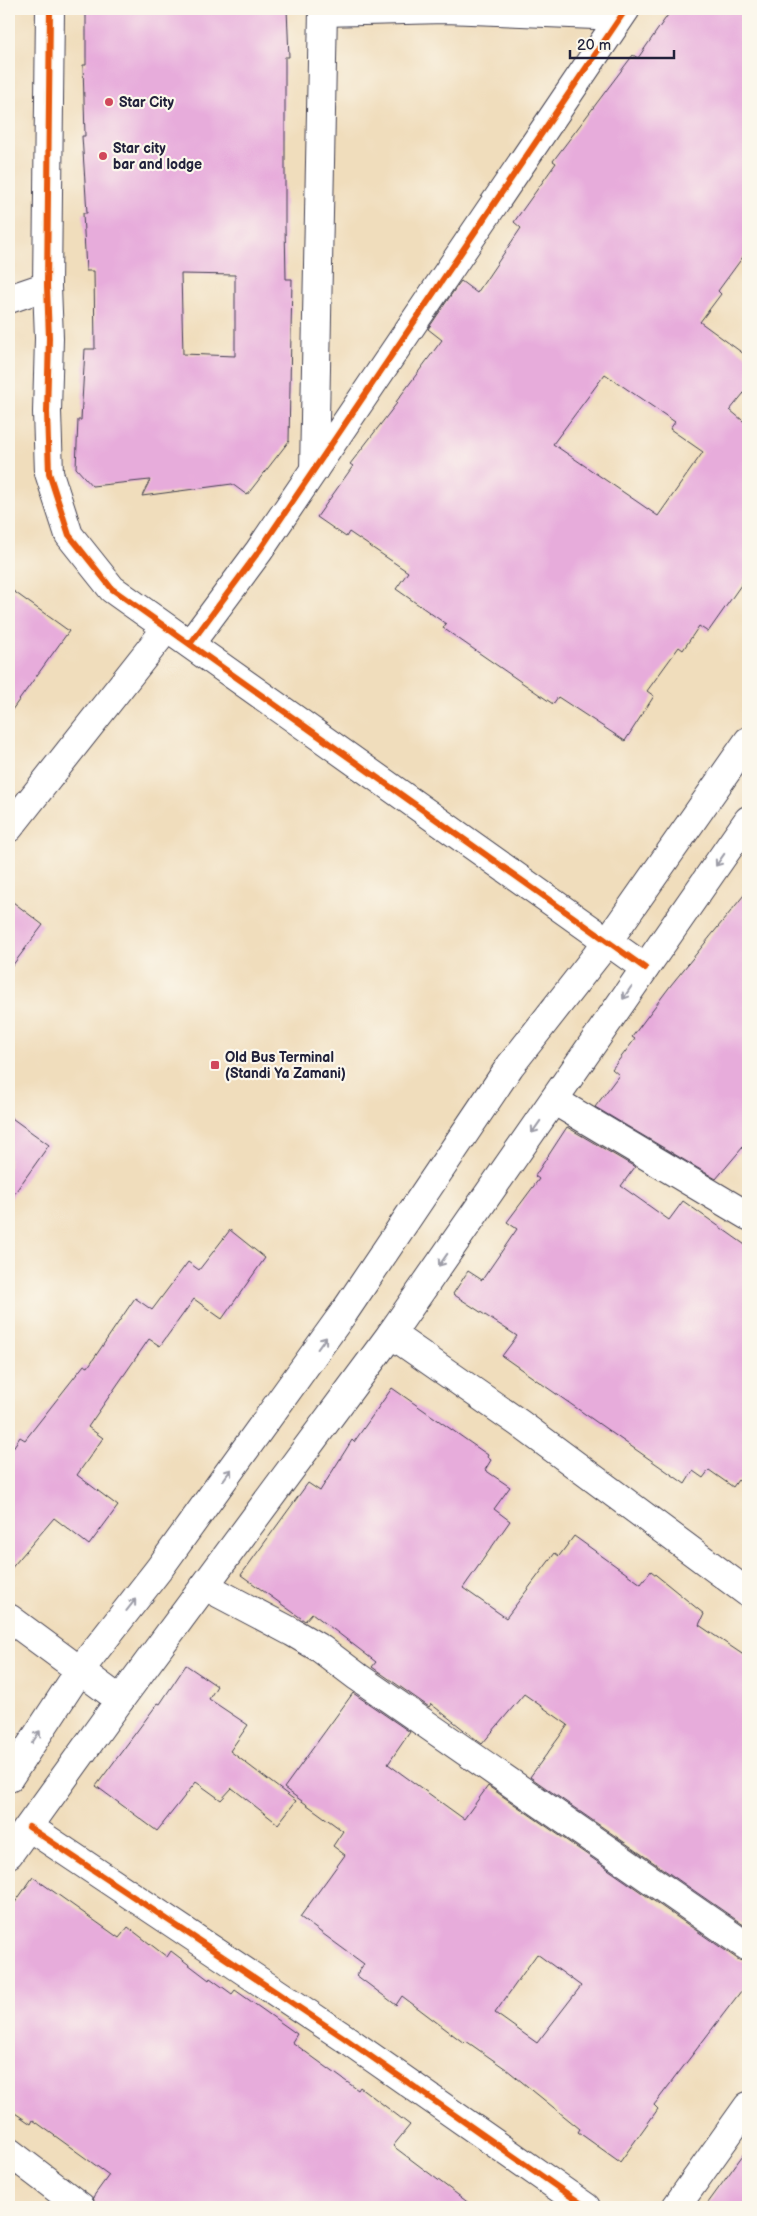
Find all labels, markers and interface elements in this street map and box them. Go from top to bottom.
scale bar [570,28,673,60]
text: 20 m [577,36,611,55]
place label: Star City [119,94,174,111]
marker: Star City [103,96,115,108]
place label: Star city bar and lodge [113,140,202,173]
marker: Star city bar and lodge [97,150,109,162]
one-way arrow [715,853,725,867]
one-way arrow [622,986,633,1000]
place label: Old Bus Terminal (Standi Ya Zamani) [225,1049,346,1082]
marker: Old Bus Terminal (Standi Ya Zamani) [209,1059,221,1071]
one-way arrow [531,1120,541,1134]
one-way arrow [438,1253,448,1267]
one-way arrow [317,1336,327,1350]
one-way arrow [222,1468,232,1482]
one-way arrow [125,1599,136,1612]
one-way arrow [30,1730,41,1744]

